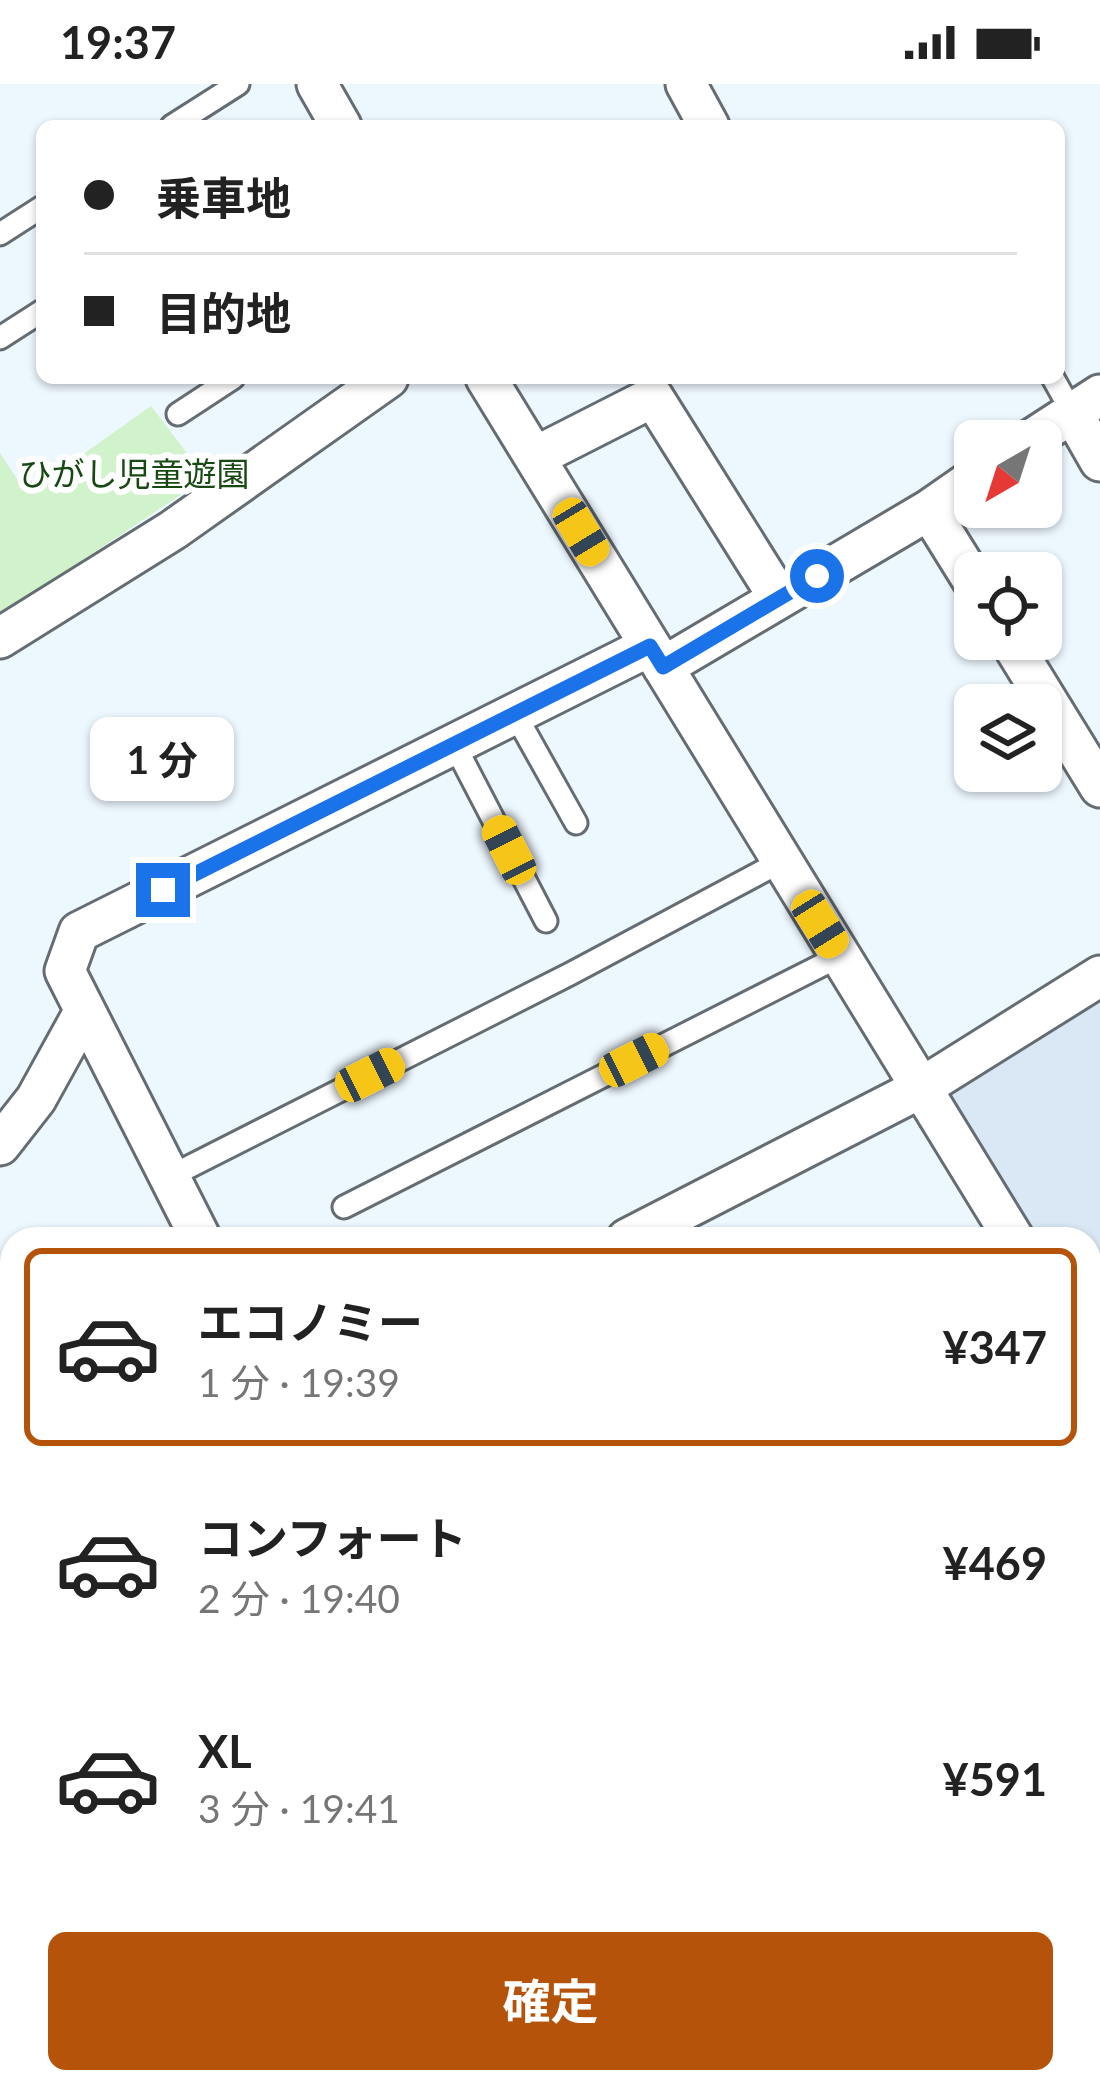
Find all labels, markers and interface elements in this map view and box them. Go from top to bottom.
text: 19:37 [60,15,176,69]
text: 乗車地 [156,171,291,225]
text: 目的地 [156,286,291,340]
north arrow [954,420,1062,528]
map controls [954,420,1062,792]
park label: ひがし児童遊園 [19,453,250,493]
car [547,492,615,572]
route start [790,549,844,603]
button: locate [954,552,1062,660]
button: layers [954,684,1062,792]
callout: 1 分 [91,716,235,800]
text: 1 分 [126,736,198,782]
car [477,810,541,890]
route end [136,863,190,917]
car [786,884,854,964]
car [594,1028,674,1092]
car [330,1043,410,1107]
icon: car [54,1293,162,1401]
text: エコノミー [198,1295,423,1349]
text: ¥347 [943,1320,1047,1374]
text: 1 分 · 19:39 [198,1359,400,1405]
icon: car [54,1509,162,1617]
text: コンフォート [198,1511,467,1565]
text: ¥469 [943,1536,1047,1590]
text: 2 分 · 19:40 [198,1575,400,1621]
text: XL [198,1724,252,1778]
icon: car [54,1725,162,1833]
text: ¥591 [943,1752,1047,1806]
text: 3 分 · 19:41 [198,1785,400,1831]
button: 確定 [48,1932,1053,2070]

